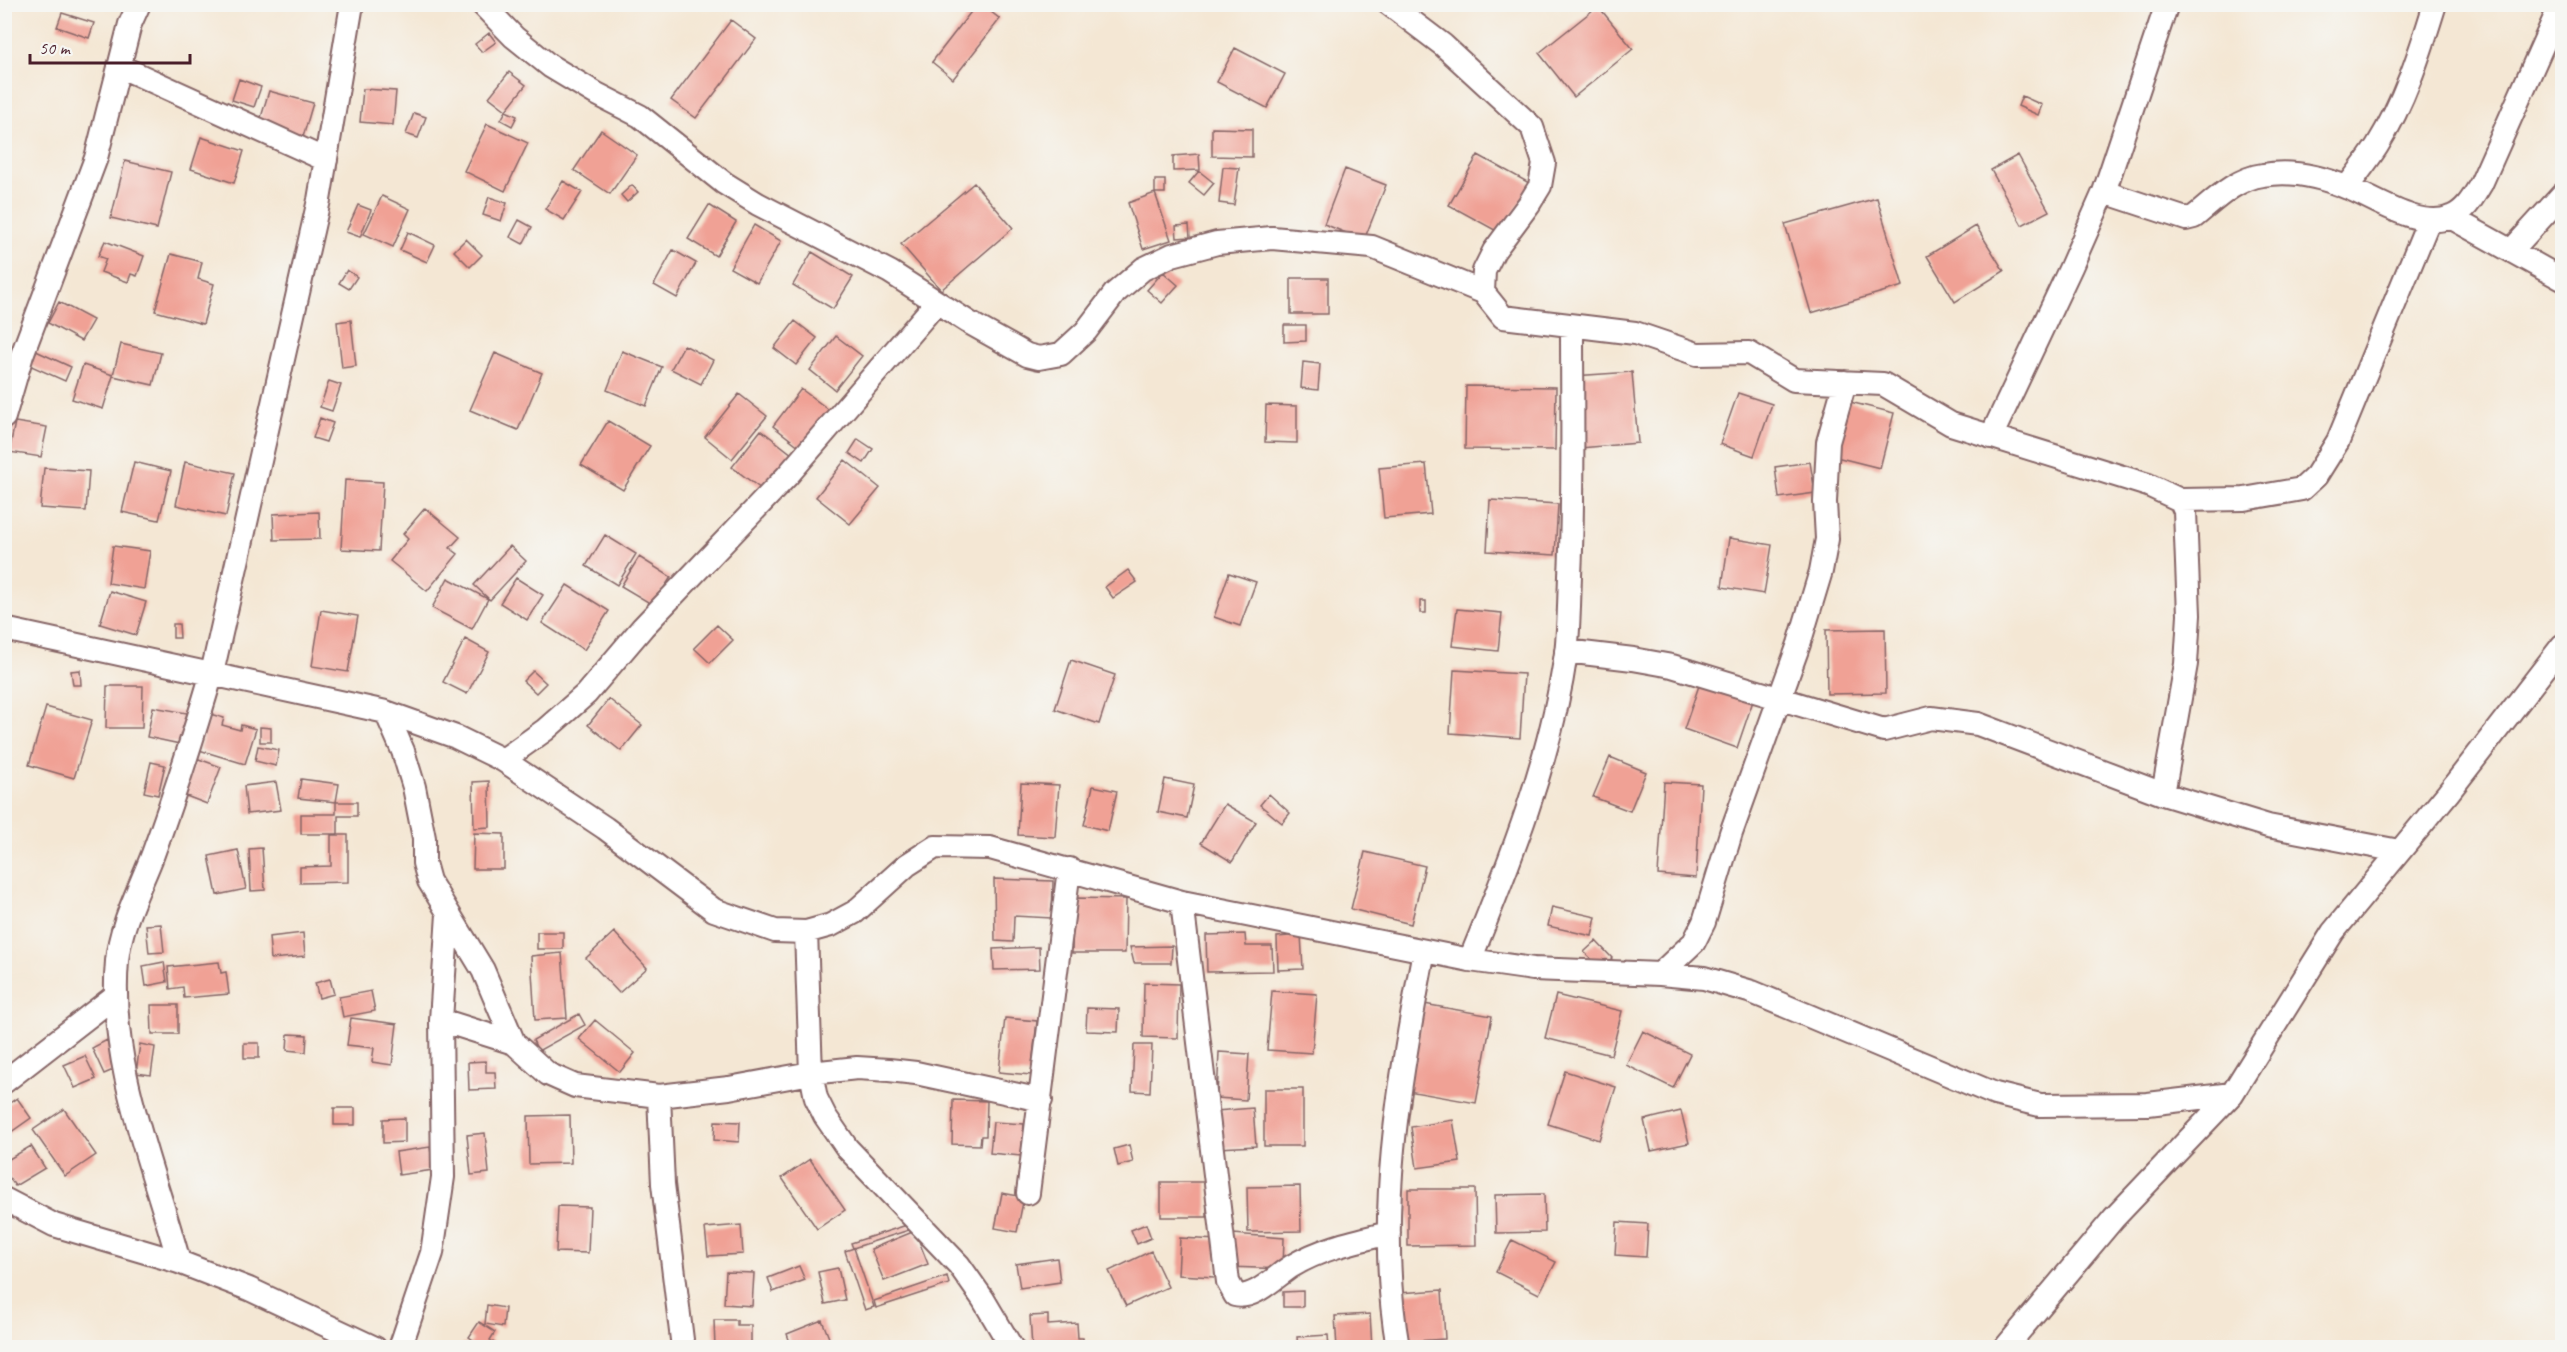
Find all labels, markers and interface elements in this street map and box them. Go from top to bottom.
scale bar [30,27,190,65]
text: 50 m [39,37,72,59]

